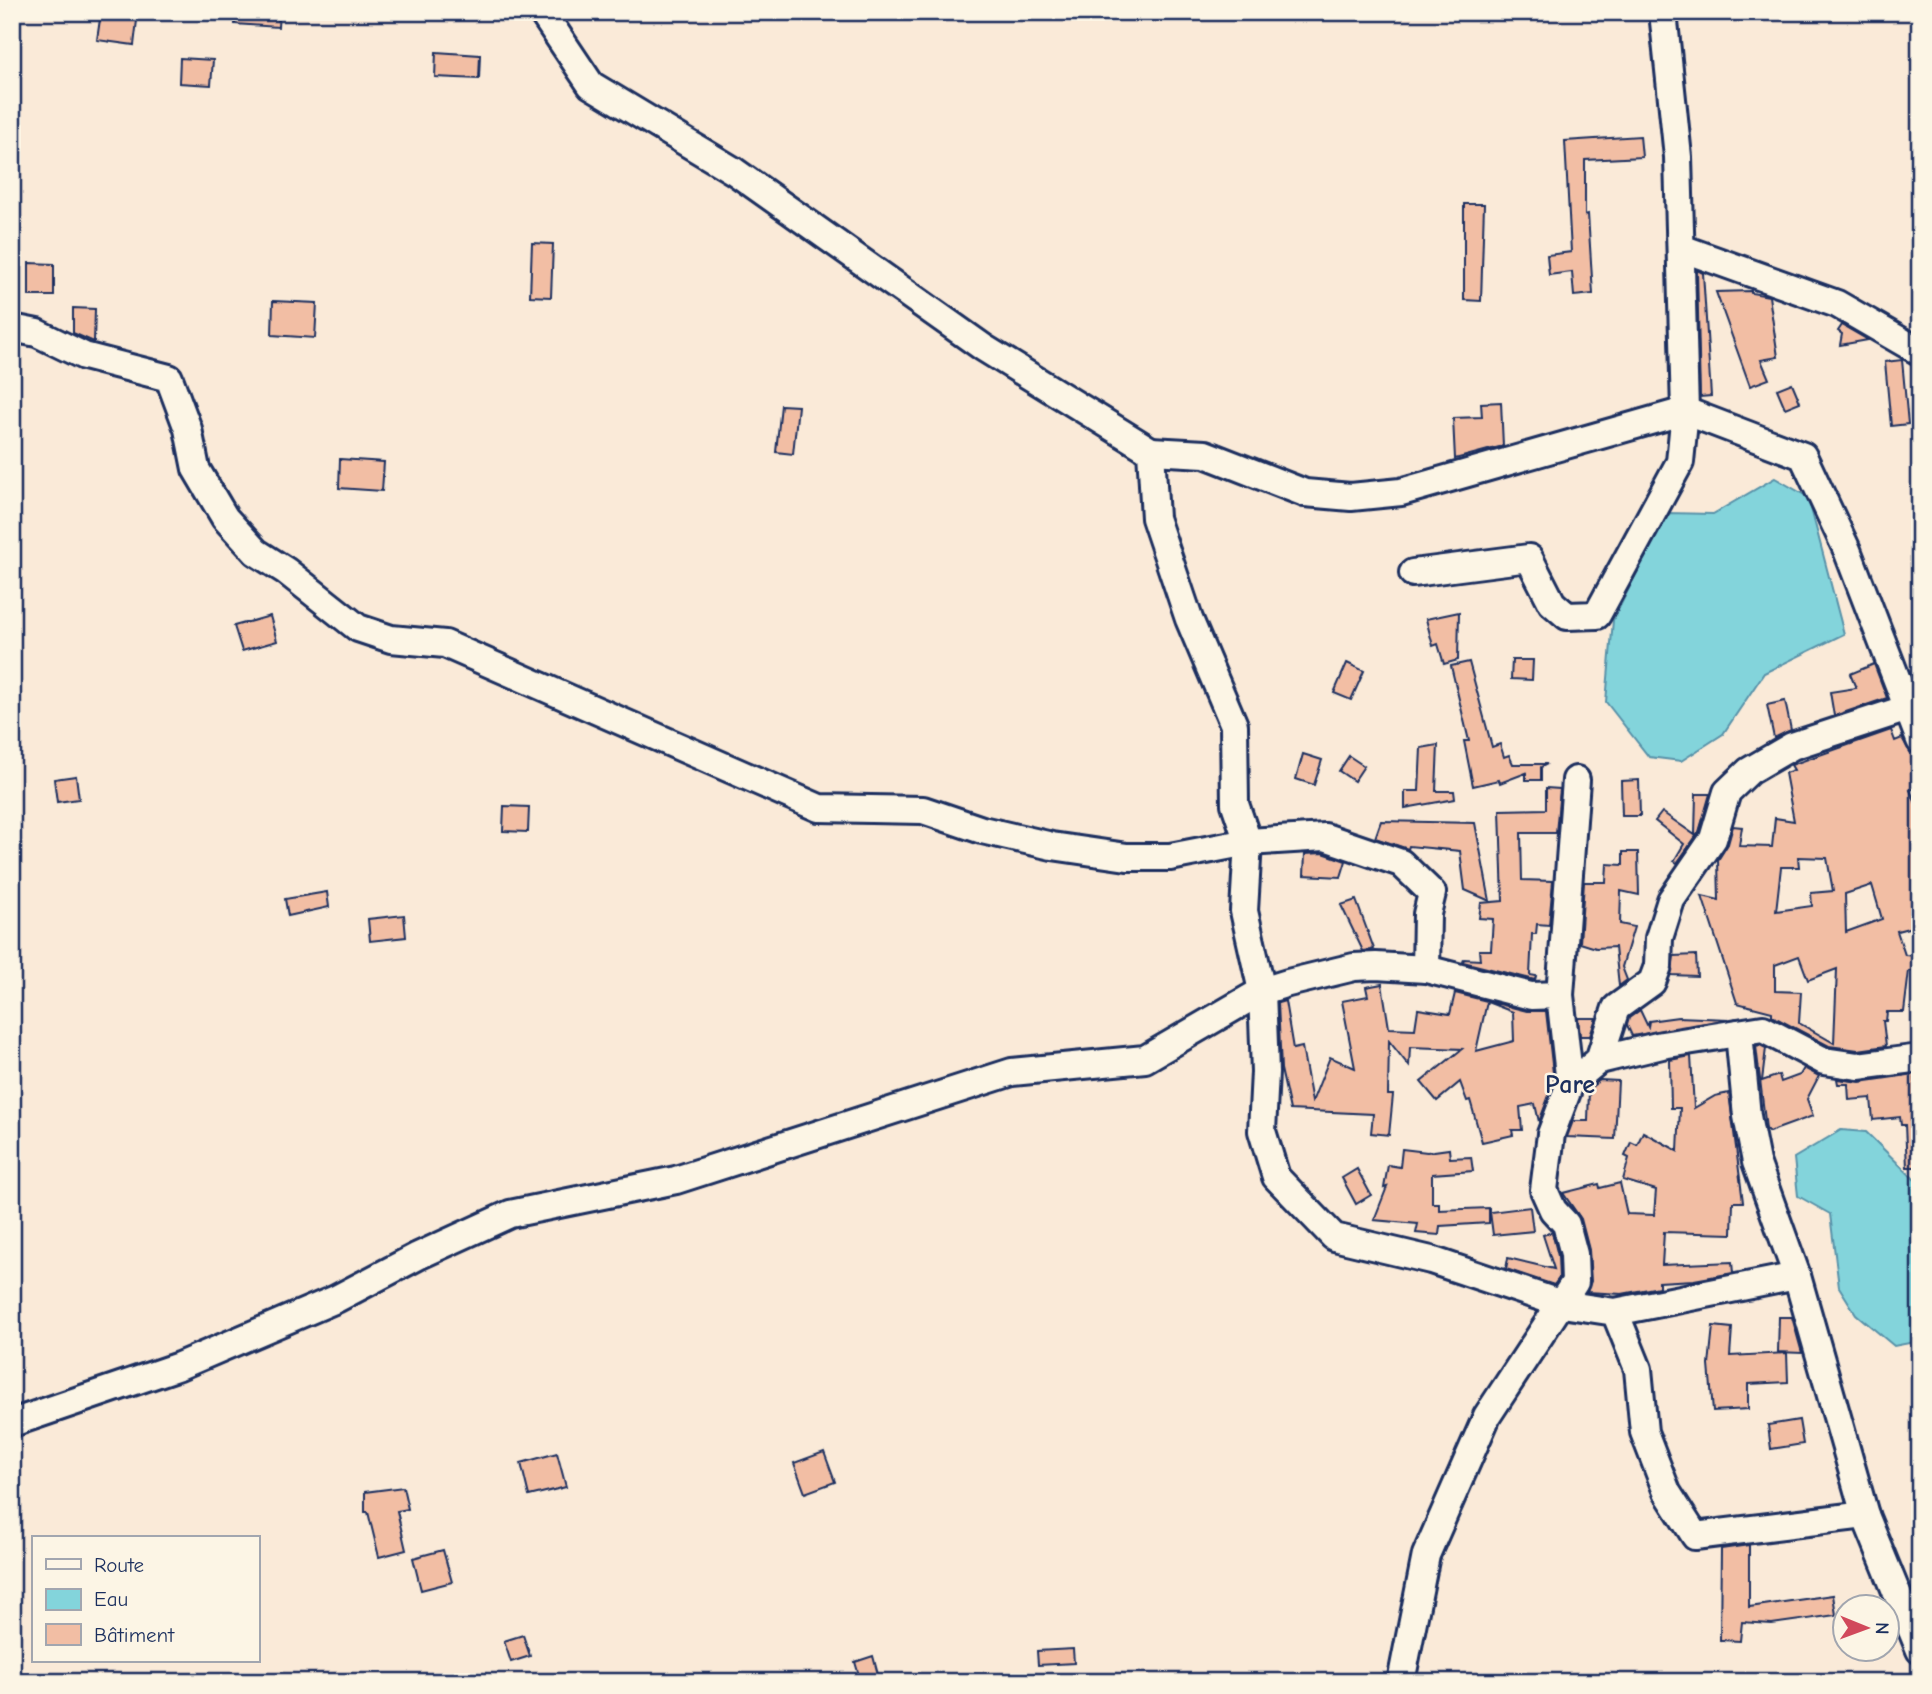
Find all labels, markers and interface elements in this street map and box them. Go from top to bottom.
district label: Pare [1545,1070,1595,1100]
legend [32,1536,259,1662]
text: Route [94,1553,144,1577]
text: Eau [94,1587,128,1611]
north arrow [1830,1592,1900,1662]
text: N [1871,1622,1893,1635]
text: Bâtiment [94,1623,175,1647]

